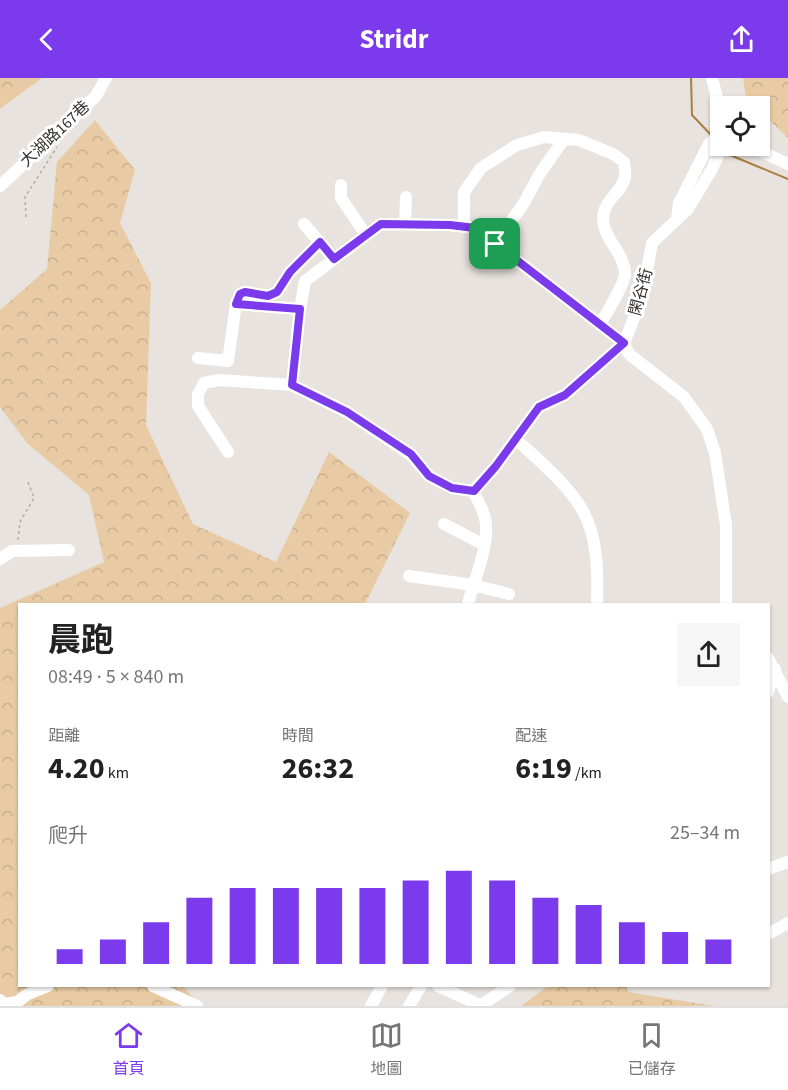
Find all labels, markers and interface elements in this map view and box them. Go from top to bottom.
text: Stridr [359,20,429,59]
icon: back [30,23,63,56]
icon: share [725,23,758,56]
street label: 大湖路167巷 [15,96,95,172]
map controls [710,96,770,156]
button: locate [710,96,770,156]
pin [469,218,520,269]
icon: arrive [478,227,511,260]
street label: 閑谷街 [624,266,658,318]
text: 晨跑 [48,617,114,664]
button: share [677,623,740,686]
text: 08:49 · 5 × 840 m [48,663,184,691]
text: 距離 [48,725,80,747]
text: 時間 [282,725,314,747]
text: 配速 [515,725,547,747]
text: 4.20 [48,747,105,790]
text: 26:32 [282,747,354,790]
text: 6:19 [515,747,572,790]
text: km [105,762,129,784]
text: /km [572,762,602,784]
text: 25–34 m [670,819,740,847]
text: 爬升 [48,822,88,850]
tab: 首頁 [112,1019,145,1080]
tab: 地圖 [370,1019,403,1080]
tab: 已儲存 [628,1019,676,1080]

